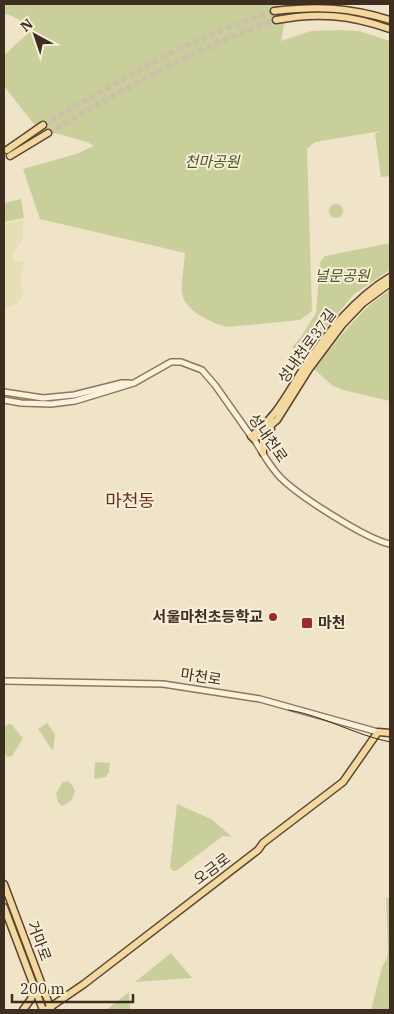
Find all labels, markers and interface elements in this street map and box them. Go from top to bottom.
north arrow [10,10,60,60]
text: N [17,15,37,35]
park label: 천마공원 [184,152,241,171]
park label: 널문공원 [314,266,371,285]
street label: 성내천로37길 [273,305,340,386]
street label: 성내천로 [245,410,292,466]
district label: 마천동 [105,489,155,512]
place label: 서울마천초등학교 [153,607,263,626]
marker: 서울마천초등학교 [267,611,279,623]
place label: 마천 [318,613,346,632]
marker: 마천 [300,616,314,630]
street label: 마천로 [179,664,223,689]
street label: 오금로 [189,849,234,889]
street label: 거마로 [23,918,56,964]
scale bar [12,972,134,1004]
text: 200 m [20,979,65,998]

